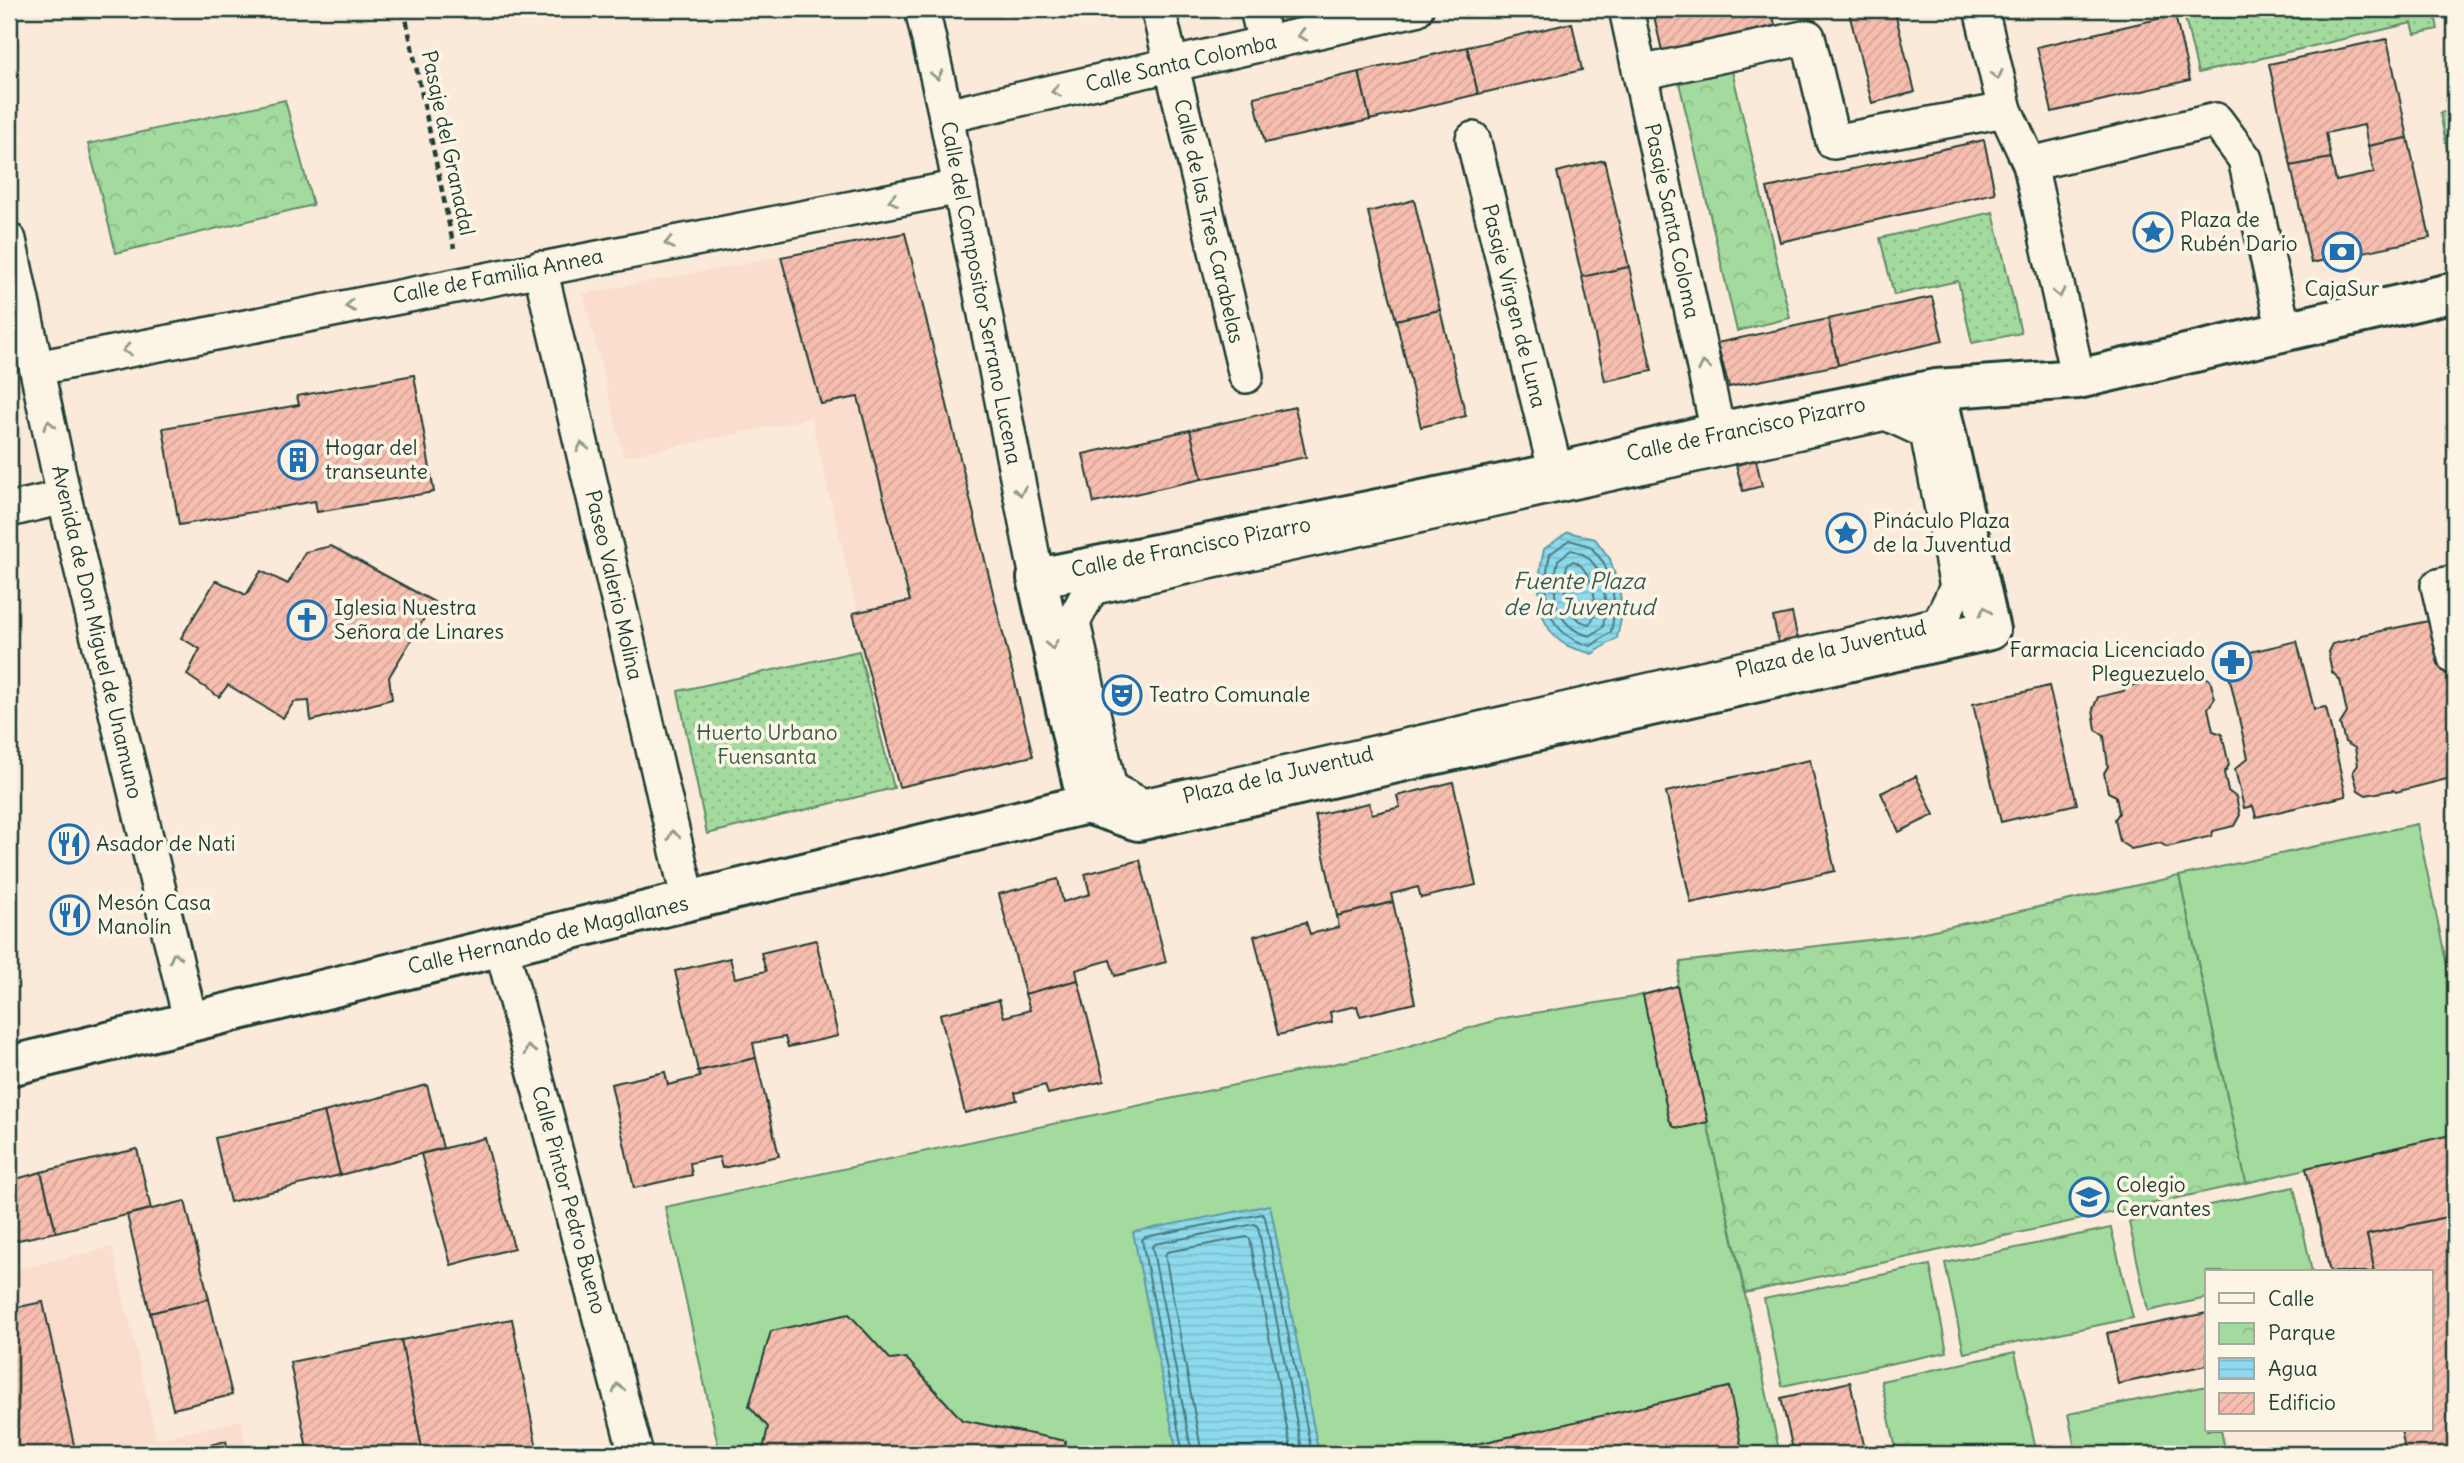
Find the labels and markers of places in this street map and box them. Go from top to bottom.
place label: Plaza de Rubén Darío [2180,206,2298,257]
place icon: Plaza de Rubén Darío [2132,211,2174,253]
bank icon: CajaSur [2321,231,2363,273]
place label: CajaSur [2305,275,2380,302]
place label: Hogar del transeunte [325,434,428,485]
building icon: Hogar del transeunte [277,439,319,481]
place label: Pináculo Plaza de la Juventud [1873,507,2011,558]
place icon: Pináculo Plaza de la Juventud [1825,512,1867,554]
place label: Iglesia Nuestra Señora de Linares [334,594,504,645]
church icon: Iglesia Nuestra Señora de Linares [286,599,328,641]
place label: Farmacia Licenciado Pleguezuelo [2009,636,2205,687]
pharmacy icon: Farmacia Licenciado Pleguezuelo [2211,641,2253,683]
theatre icon: Teatro Comunale [1101,674,1143,716]
place label: Teatro Comunale [1149,681,1310,708]
restaurant icon: Asador de Nati [48,823,90,865]
place label: Asador de Nati [96,830,235,857]
place label: Mesón Casa Manolín [97,889,211,940]
restaurant icon: Mesón Casa Manolín [49,894,91,936]
place label: Colegio Cervantes [2116,1171,2211,1222]
school or university icon: Colegio Cervantes [2068,1176,2110,1218]

